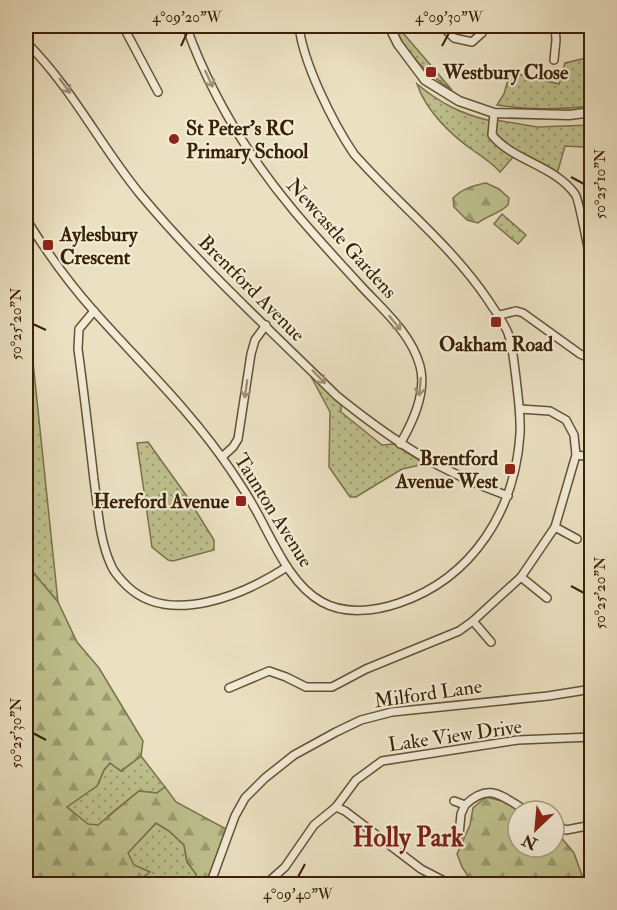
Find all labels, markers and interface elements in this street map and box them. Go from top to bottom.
text: 4°09'20"W [152,8,223,27]
text: 4°09'30"W [415,8,484,27]
place label: Westbury Close [442,60,569,86]
marker: Westbury Close [424,65,438,79]
one-way arrow [203,70,215,88]
one-way arrow [58,77,71,93]
place label: St Peter's RC Primary School [186,116,309,165]
marker: St Peter's RC Primary School [167,132,181,146]
text: 50°25'10"N [591,148,610,219]
street label: Newcastle Gardens [281,173,402,304]
place label: Aylesbury Crescent [59,222,139,270]
street label: Brentford Avenue [193,230,310,347]
marker: Aylesbury Crescent [41,238,55,252]
text: 50°25'20"N [7,287,26,360]
one-way arrow [388,315,402,330]
marker: Oakham Road [489,315,503,329]
place label: Oakham Road [439,332,553,357]
one-way arrow [311,370,326,385]
one-way arrow [414,377,425,397]
one-way arrow [241,378,252,398]
place label: Brentford Avenue West [395,446,499,494]
street label: Taunton Avenue [229,449,319,572]
marker: Brentford Avenue West [503,462,517,476]
place label: Hereford Avenue [93,489,230,514]
marker: Hereford Avenue [234,494,248,508]
text: 50°25'20"N [591,556,610,629]
street label: Milford Lane [373,674,484,713]
text: 50°25'30"N [7,697,26,768]
street label: Lake View Drive [387,714,523,757]
north arrow [506,799,566,859]
district label: Holly Park [353,822,464,855]
text: N [518,829,542,854]
text: 4°09'40"W [263,885,334,904]

